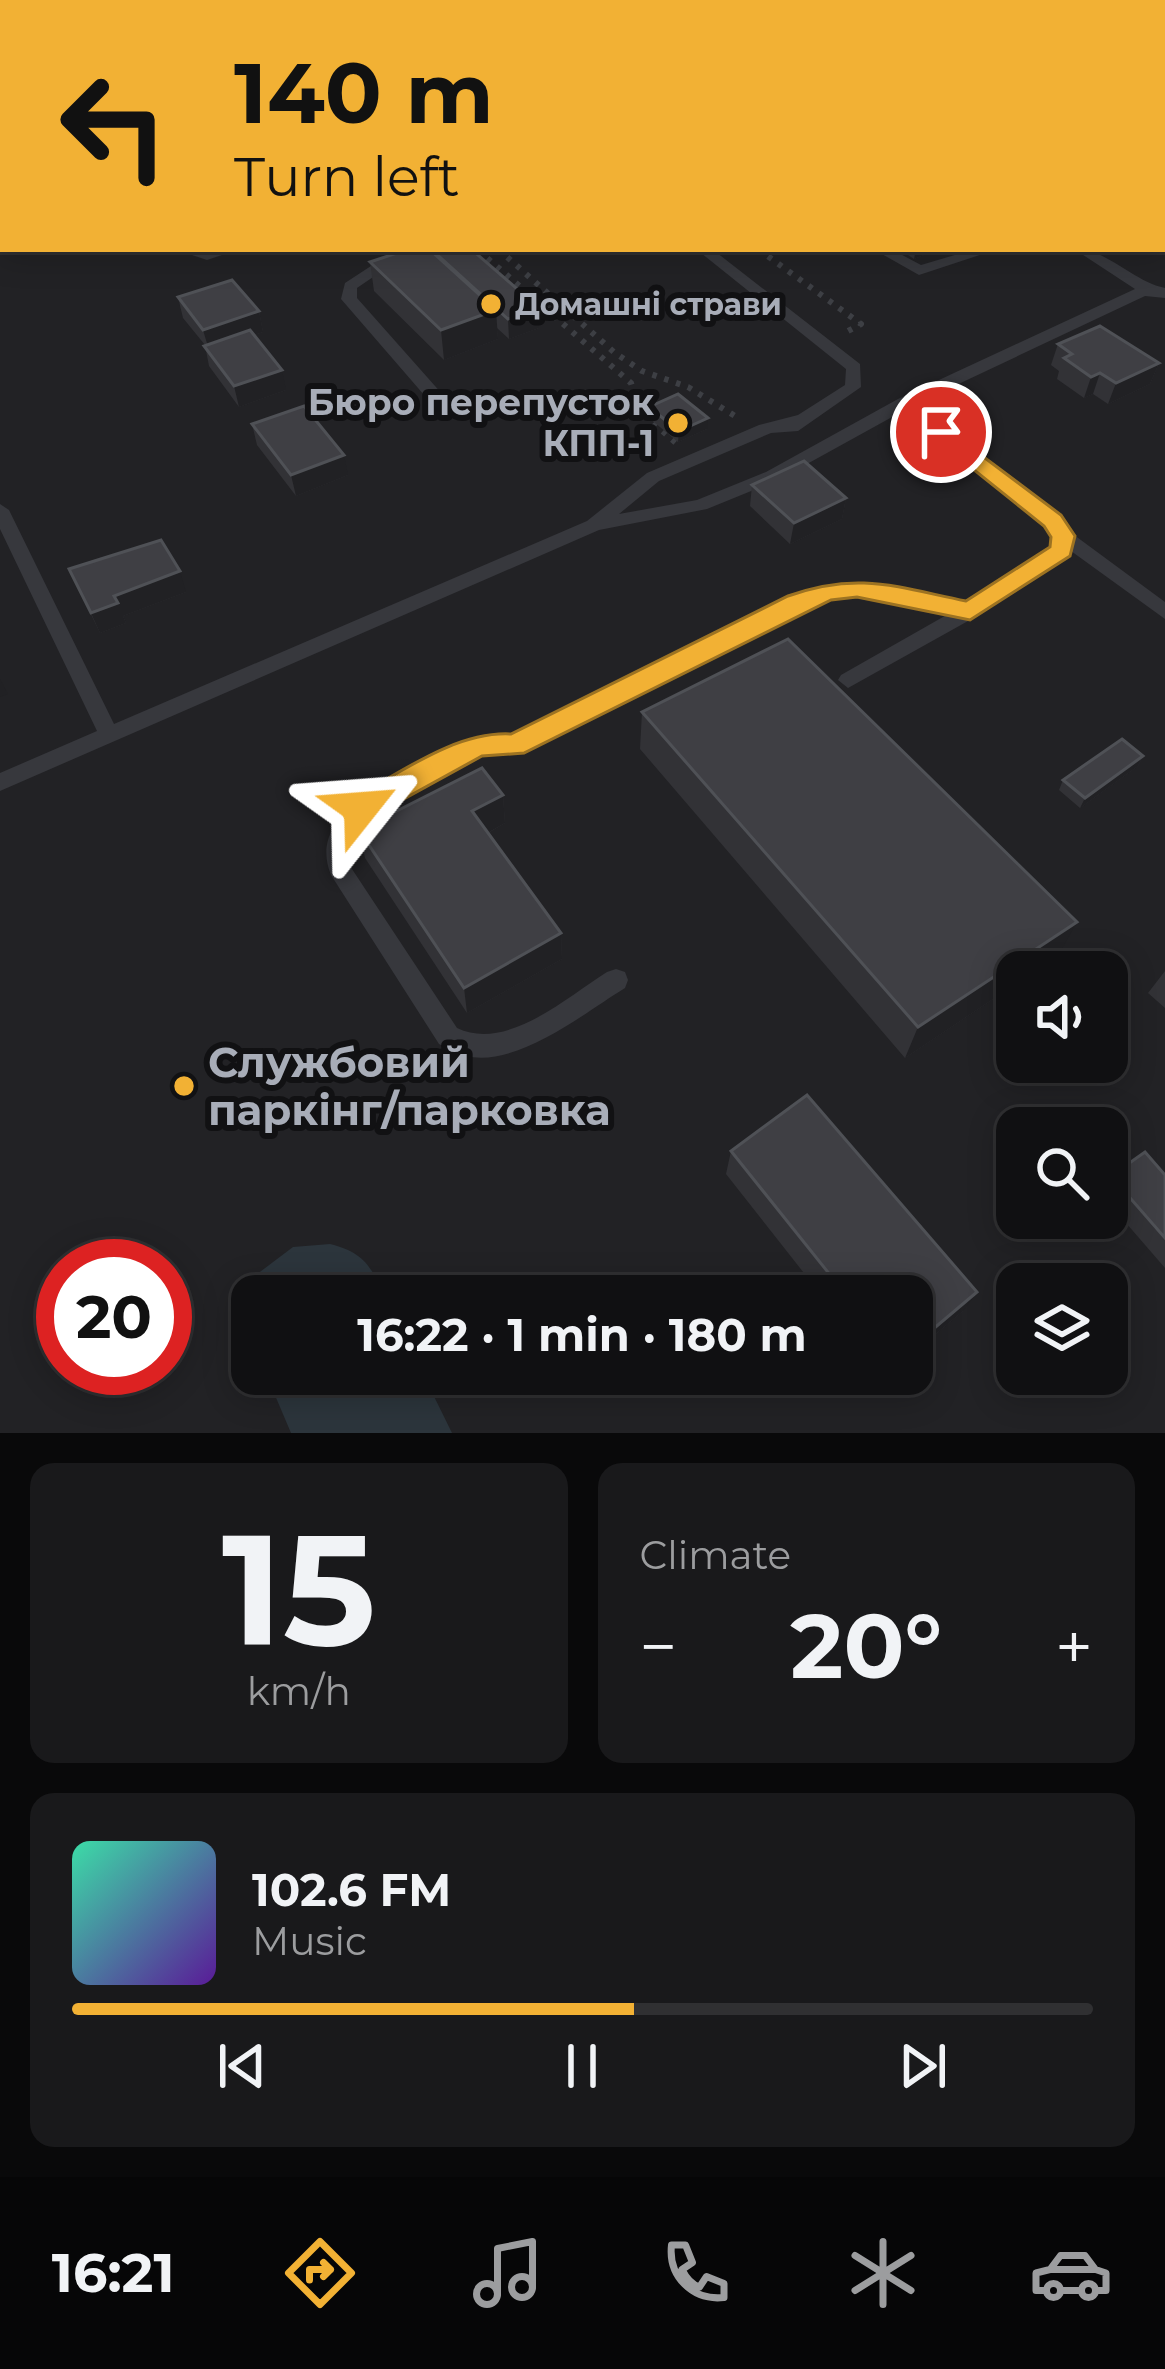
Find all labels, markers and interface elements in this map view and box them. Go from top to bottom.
text: 140 m [234,42,494,144]
icon: left [36,48,192,204]
text: Turn left [234,144,460,210]
place label: Домашні страви [515,286,782,323]
marker: Домашні страви [478,291,504,317]
place label: Бюро перепусток КПП-1 [308,380,655,465]
pin [890,381,992,483]
icon: arrive [908,399,974,465]
marker: Бюро перепусток КПП-1 [665,410,691,436]
position arrow [298,745,424,871]
map controls [996,951,1128,1395]
button: sound [996,951,1128,1083]
place label: Службовий паркінг/парковка [208,1036,611,1136]
marker: Службовий паркінг/парковка [171,1073,197,1099]
button: search [996,1107,1128,1239]
speed limit sign: 20 [36,1239,192,1395]
button: layers [996,1263,1128,1395]
text: 16:22 · 1 min · 180 m [357,1307,807,1362]
text: 15 [222,1494,376,1684]
text: Climate [640,1531,791,1579]
text: 20° [790,1591,942,1701]
text: − [640,1606,677,1687]
text: + [1055,1606,1093,1687]
text: km/h [247,1667,351,1715]
text: 102.6 FM [252,1862,451,1917]
text: Music [252,1917,367,1965]
icon: previous [209,2033,275,2099]
icon: pause [549,2033,615,2099]
icon: next [890,2033,956,2099]
icon: directions [278,2231,362,2315]
icon: music [466,2231,550,2315]
icon: phone [654,2231,738,2315]
icon: climate [841,2231,925,2315]
icon: car [1029,2231,1113,2315]
text: 16:21 [52,2240,175,2306]

